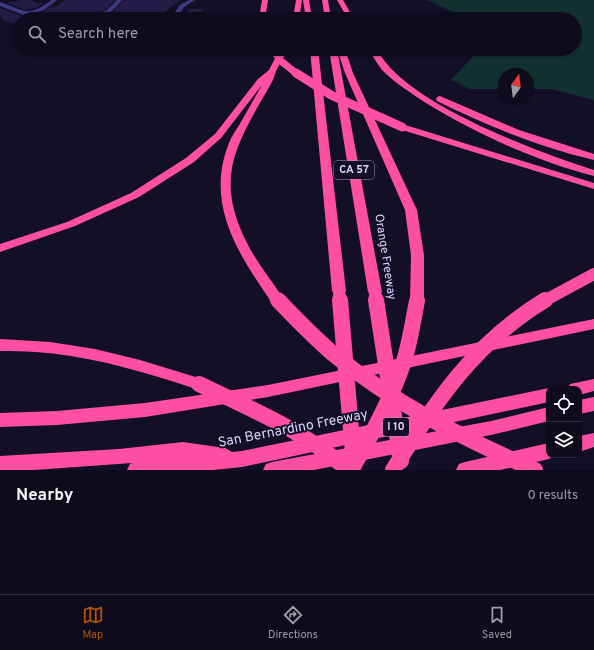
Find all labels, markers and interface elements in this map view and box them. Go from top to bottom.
search box [12,12,582,56]
icon: search [26,23,48,45]
text: Search here [58,25,138,44]
north arrow [498,68,534,104]
road number: CA 57 [334,161,374,179]
street label: Orange Freeway [370,213,400,301]
map controls [546,386,582,458]
button: locate [546,386,582,422]
street label: San Bernardino Freeway [217,406,369,452]
road number: I 10 [383,418,409,436]
button: layers [546,422,582,458]
text: Nearby [16,485,73,507]
text: 0 results [527,488,578,504]
tab: Map [82,604,104,642]
tab: Directions [268,604,318,642]
tab: Saved [482,604,512,642]

